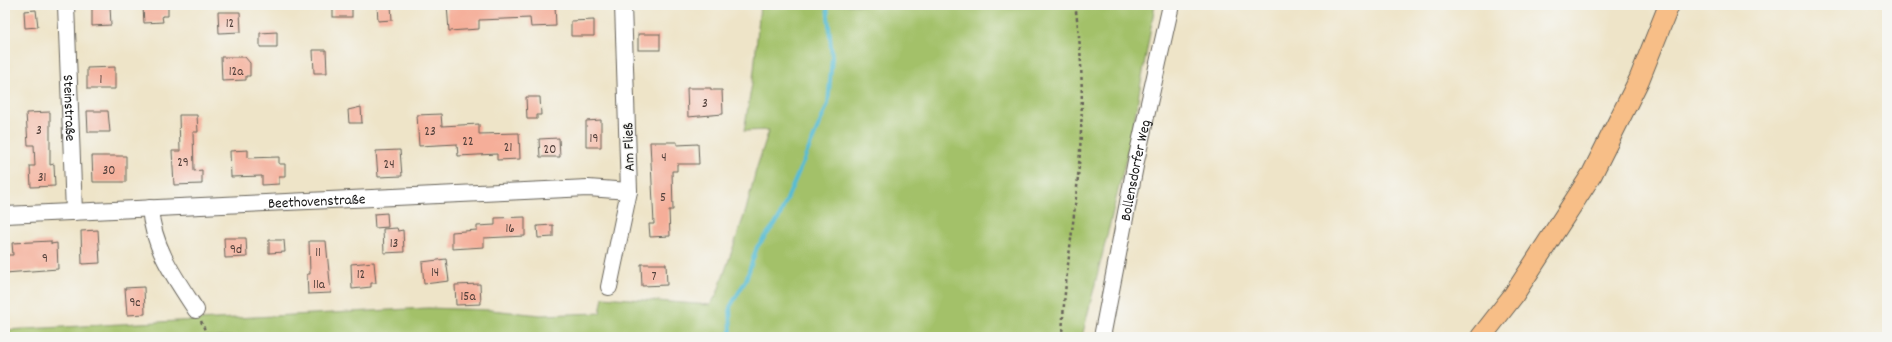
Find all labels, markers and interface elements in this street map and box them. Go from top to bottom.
house number: 12 [226,15,234,34]
house number: 12a [229,63,244,82]
house number: 1 [100,71,102,90]
street label: Steinstraße [56,74,80,142]
house number: 3 [702,95,708,114]
street label: Bollensdorfer Weg [1116,118,1158,223]
house number: 3 [36,122,42,141]
street label: Am Fließ [618,122,642,172]
house number: 23 [424,123,436,142]
house number: 19 [590,130,598,149]
house number: 22 [462,133,474,152]
house number: 21 [504,139,512,158]
house number: 20 [544,141,556,160]
house number: 4 [661,149,667,168]
house number: 29 [177,154,189,173]
house number: 24 [383,156,395,175]
house number: 30 [103,162,115,181]
house number: 31 [38,169,46,188]
street label: Beethovenstraße [268,189,366,216]
house number: 5 [660,189,666,208]
house number: 16 [505,220,515,239]
house number: 13 [390,235,398,254]
house number: 9d [230,241,242,260]
house number: 11 [315,244,321,263]
house number: 9 [42,250,48,269]
house number: 14 [431,264,439,283]
house number: 12 [357,266,365,285]
house number: 7 [652,268,657,287]
house number: 11a [313,276,326,295]
house number: 15a [461,288,476,307]
house number: 9c [129,294,141,313]

